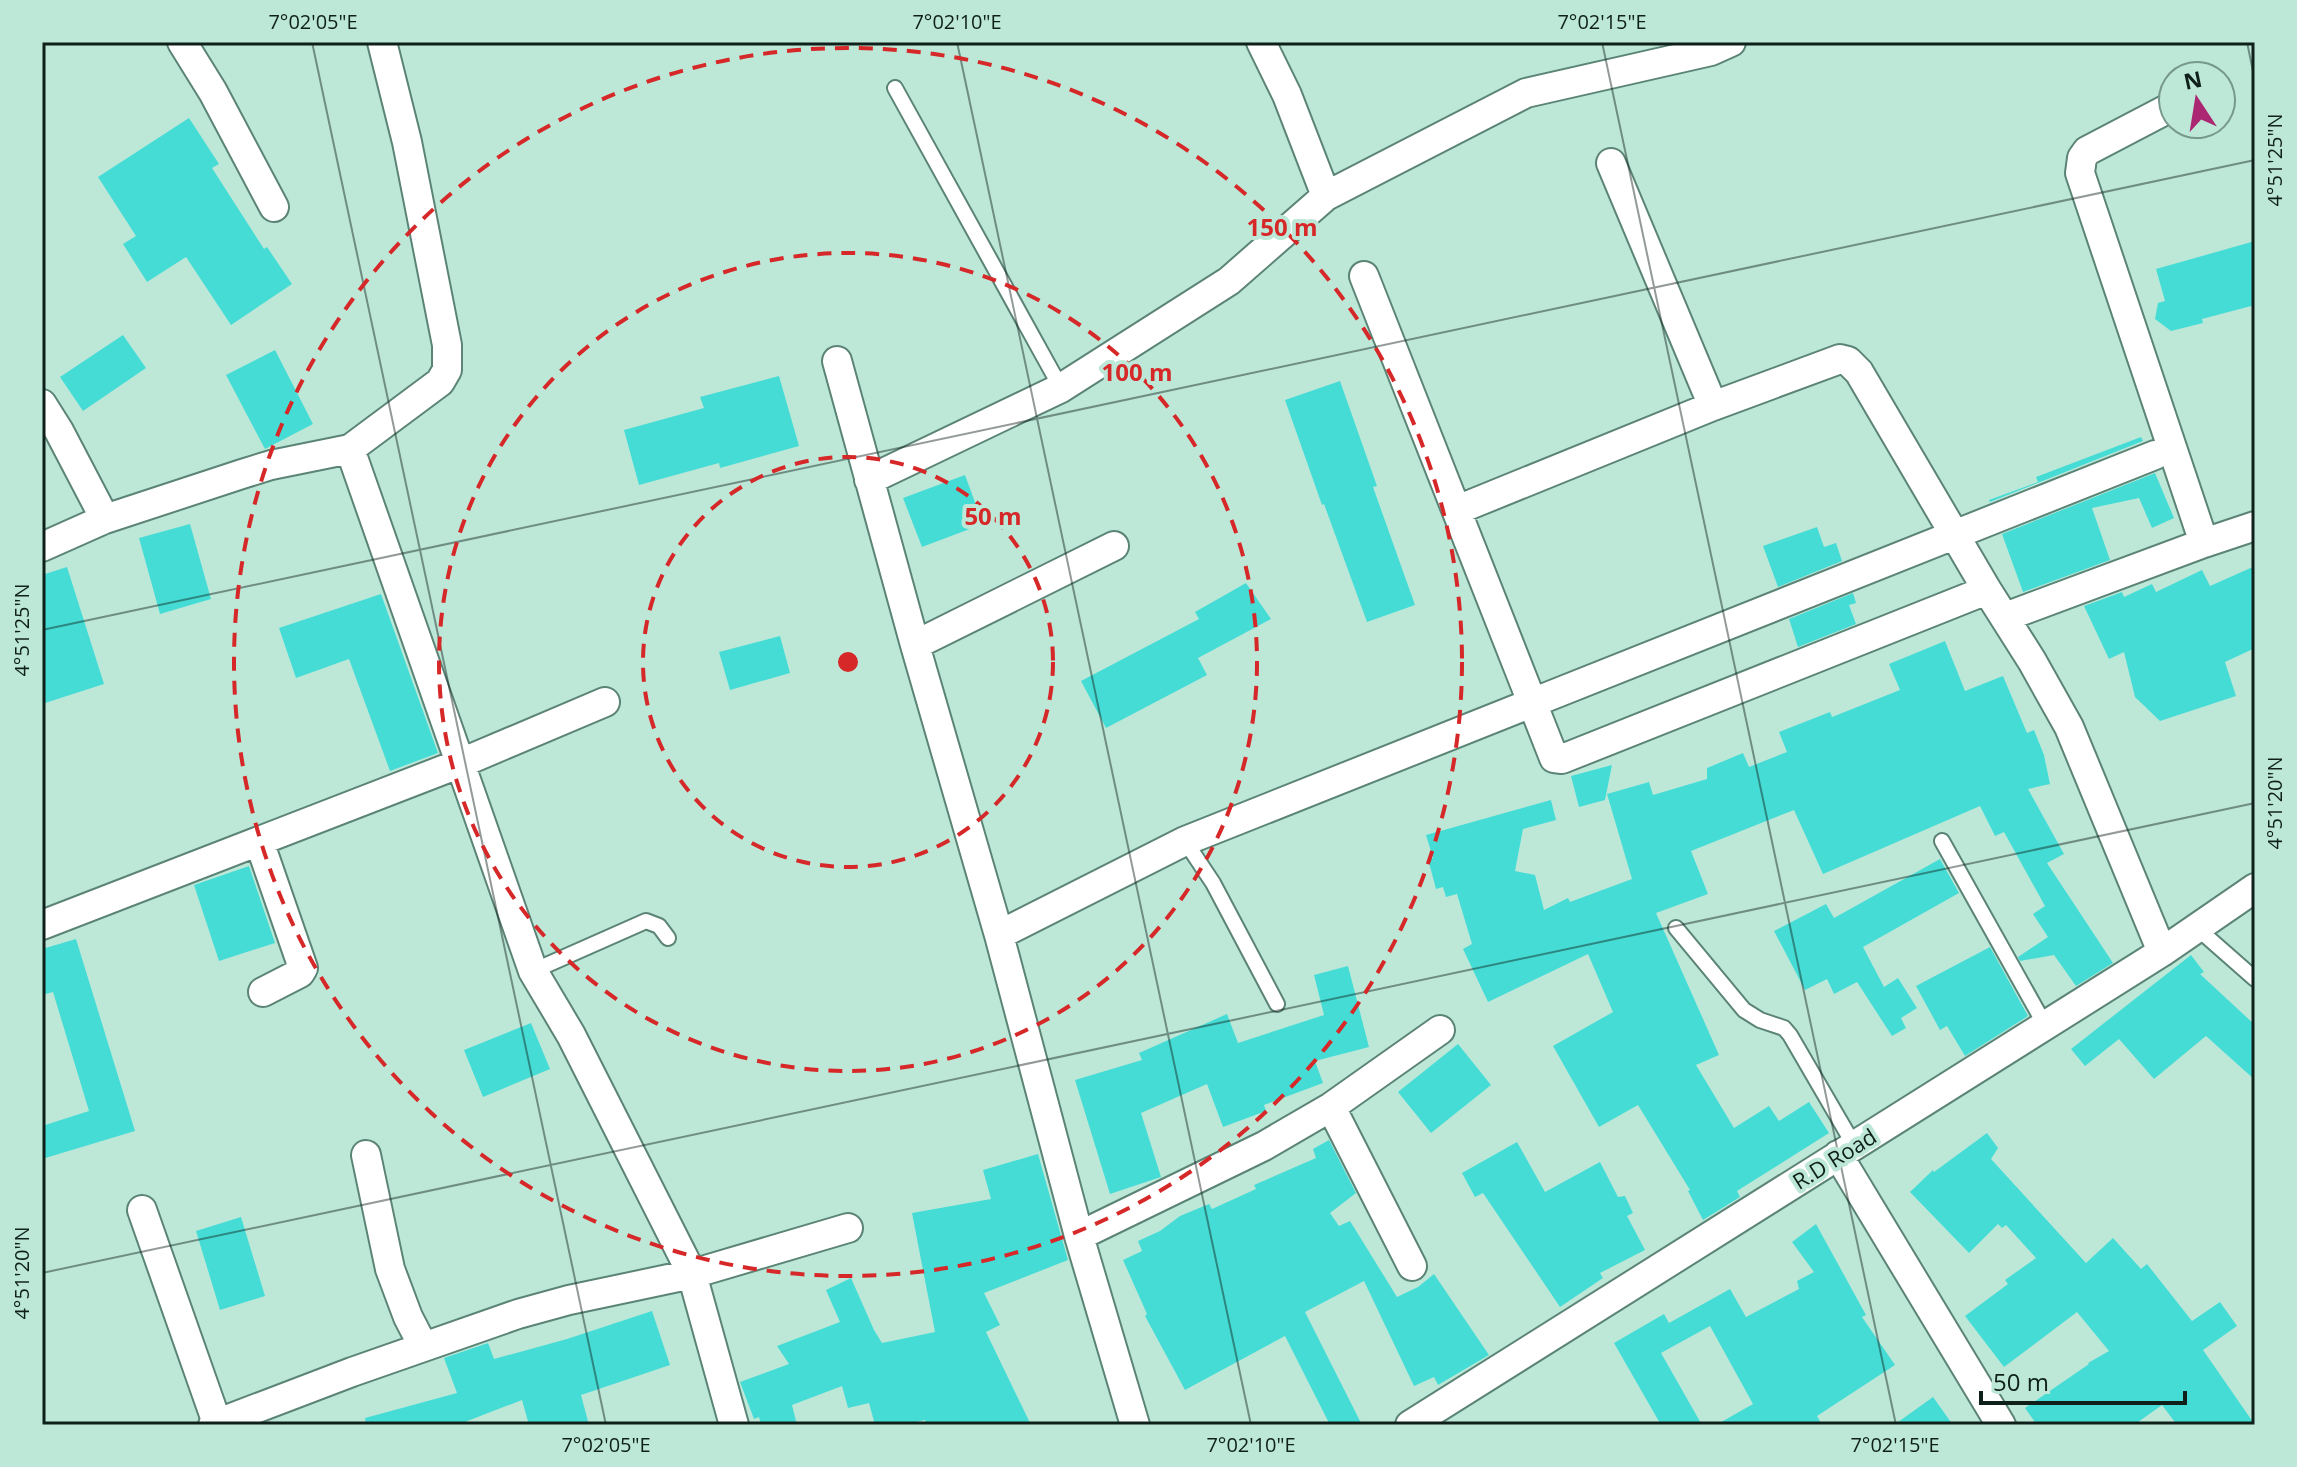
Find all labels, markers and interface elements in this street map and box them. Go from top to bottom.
text: 7°02'05"E [268,8,358,35]
text: 7°02'10"E [912,8,1002,35]
text: 7°02'15"E [1557,8,1647,35]
north arrow [2157,60,2237,140]
text: N [2181,63,2205,96]
text: 4°51'25"N [2261,113,2288,207]
text: 150 m [1247,210,1317,243]
text: 100 m [1102,355,1172,388]
text: 50 m [964,499,1022,532]
text: 4°51'25"N [8,583,35,677]
centre of rings [834,648,862,676]
text: 4°51'20"N [2261,756,2288,850]
street label: R.D Road [1786,1120,1882,1196]
text: 4°51'20"N [8,1226,35,1320]
scale bar [1981,1355,2185,1405]
text: 50 m [1993,1365,2049,1398]
text: 7°02'05"E [561,1431,651,1458]
text: 7°02'10"E [1206,1431,1296,1458]
text: 7°02'15"E [1850,1431,1940,1458]

